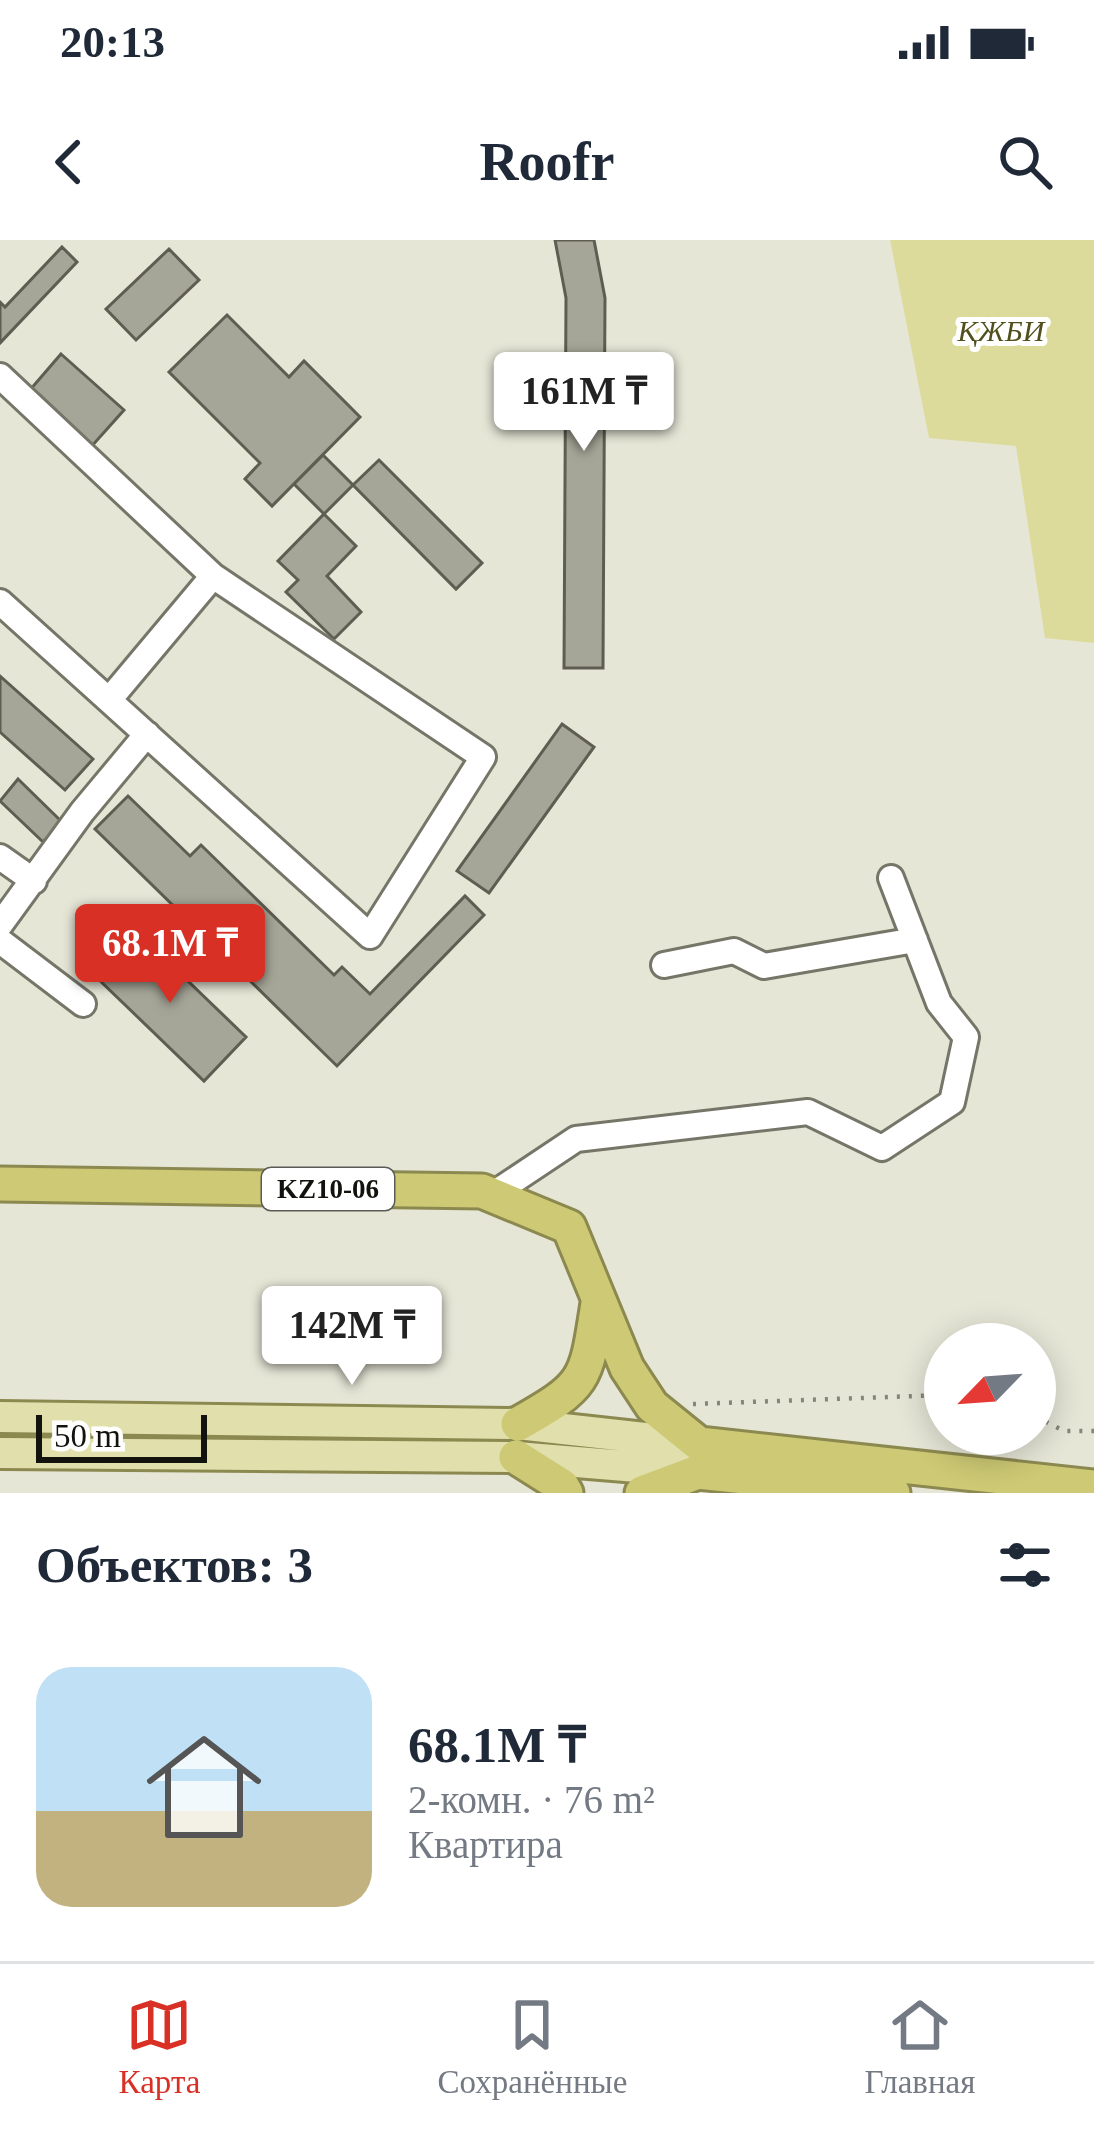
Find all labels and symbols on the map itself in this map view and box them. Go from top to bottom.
park label: ҚЖБИ [957,314,1047,347]
pin: 161M ₸ [486,352,682,454]
pin: 68.1M ₸ [59,904,281,1006]
road number: KZ10-06 [262,1168,394,1210]
pin: 142M ₸ [254,1286,450,1388]
north arrow [924,1323,1056,1455]
scale bar [36,1409,207,1462]

